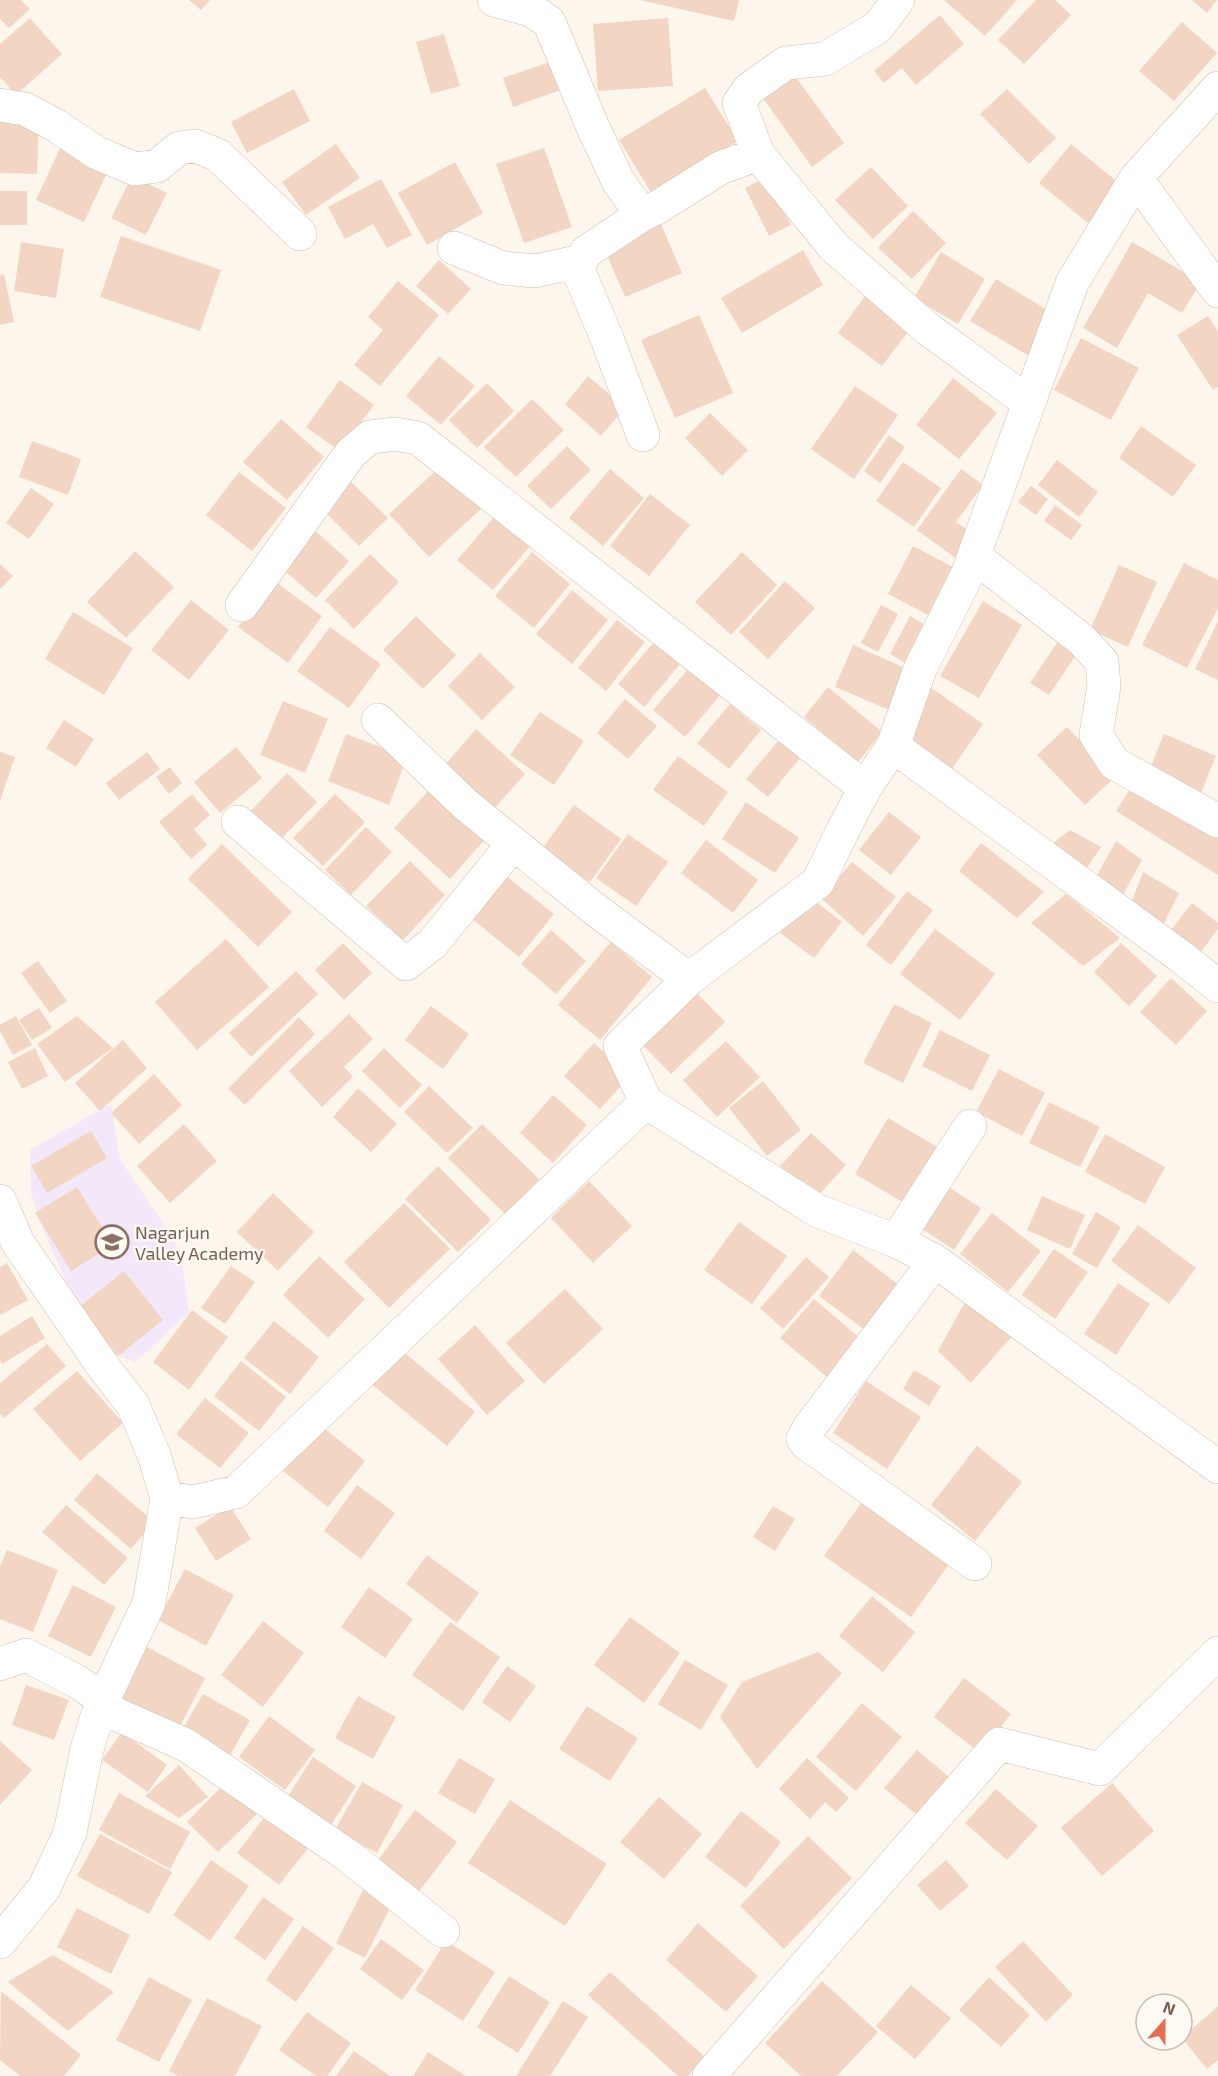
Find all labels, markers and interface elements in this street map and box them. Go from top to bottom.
place label: Nagarjun Valley Academy [135,1221,264,1264]
school or university icon: Nagarjun Valley Academy [94,1224,130,1260]
north arrow [1134,1992,1194,2052]
text: N [1161,1997,1178,2018]

